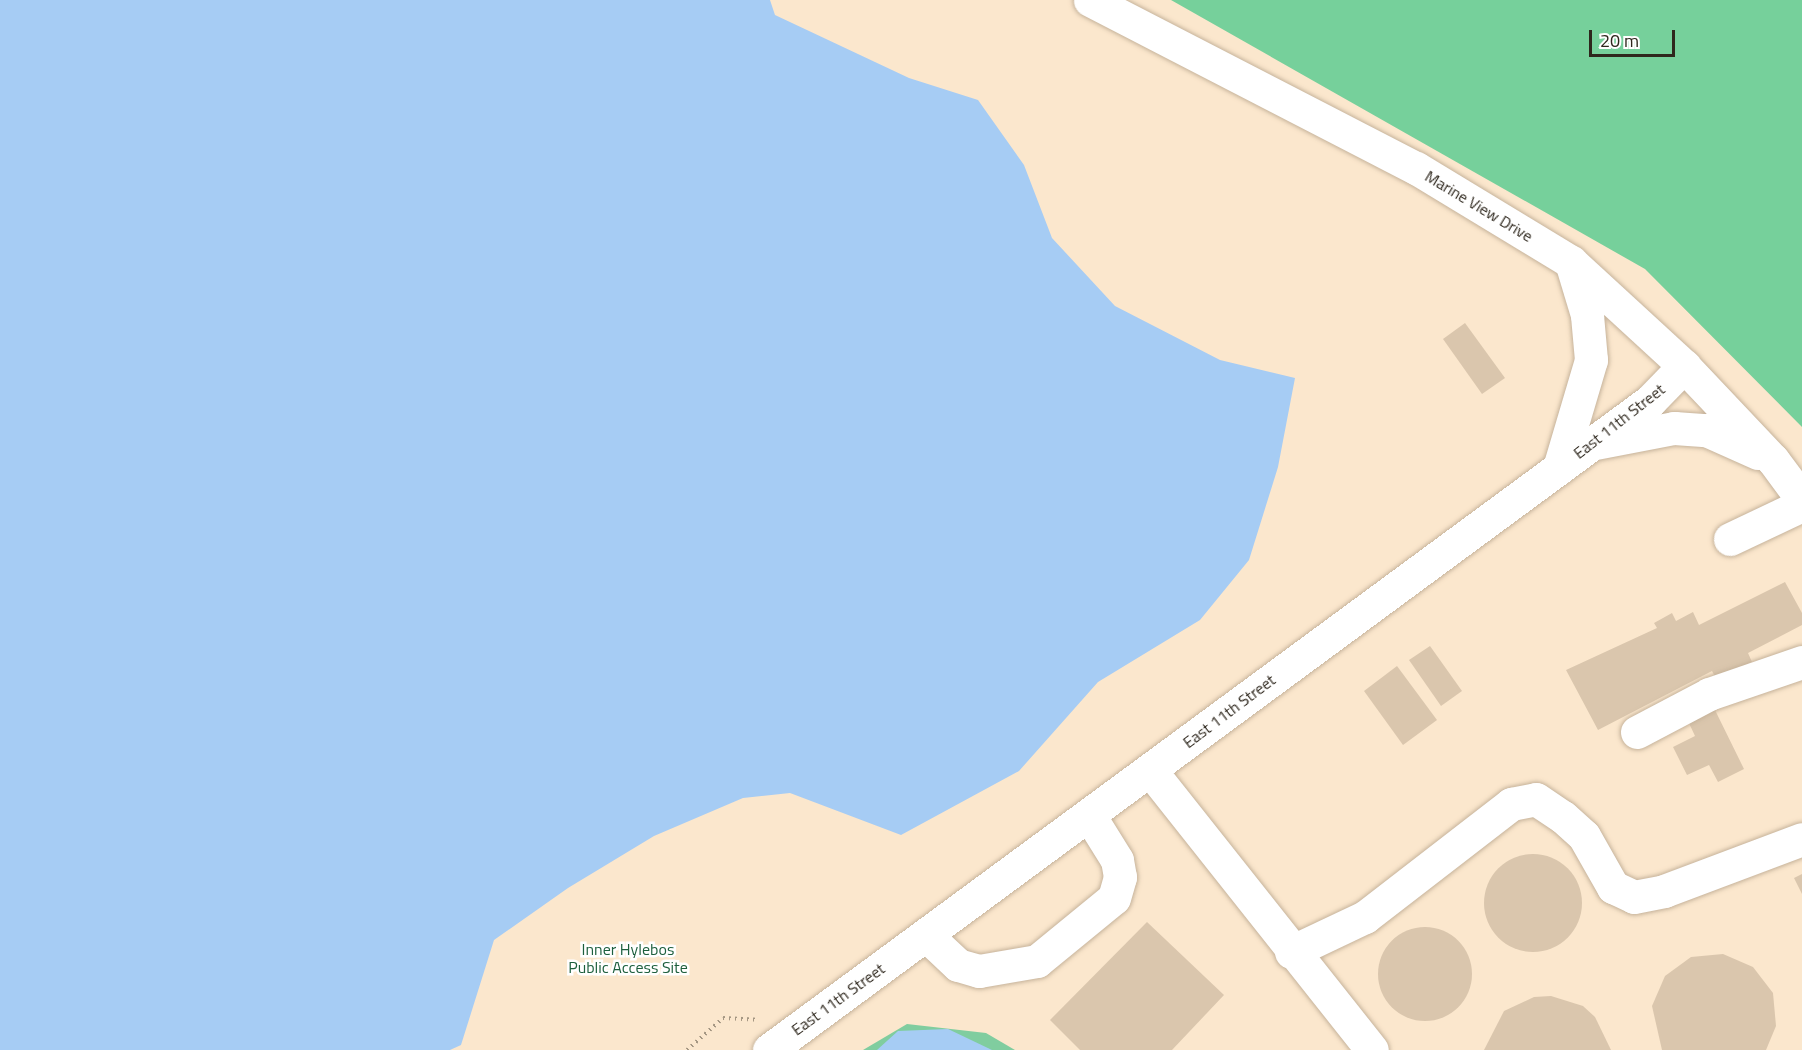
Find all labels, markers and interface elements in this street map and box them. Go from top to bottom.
scale bar [1592,18,1678,56]
text: 20 m [1600,27,1639,54]
street label: Marine View Drive [1422,166,1536,246]
street label: East 11th Street [1570,379,1668,463]
street label: East 11th Street [1179,670,1279,752]
park label: Inner Hylebos Public Access Site [568,939,688,977]
street label: East 11th Street [788,959,888,1039]

